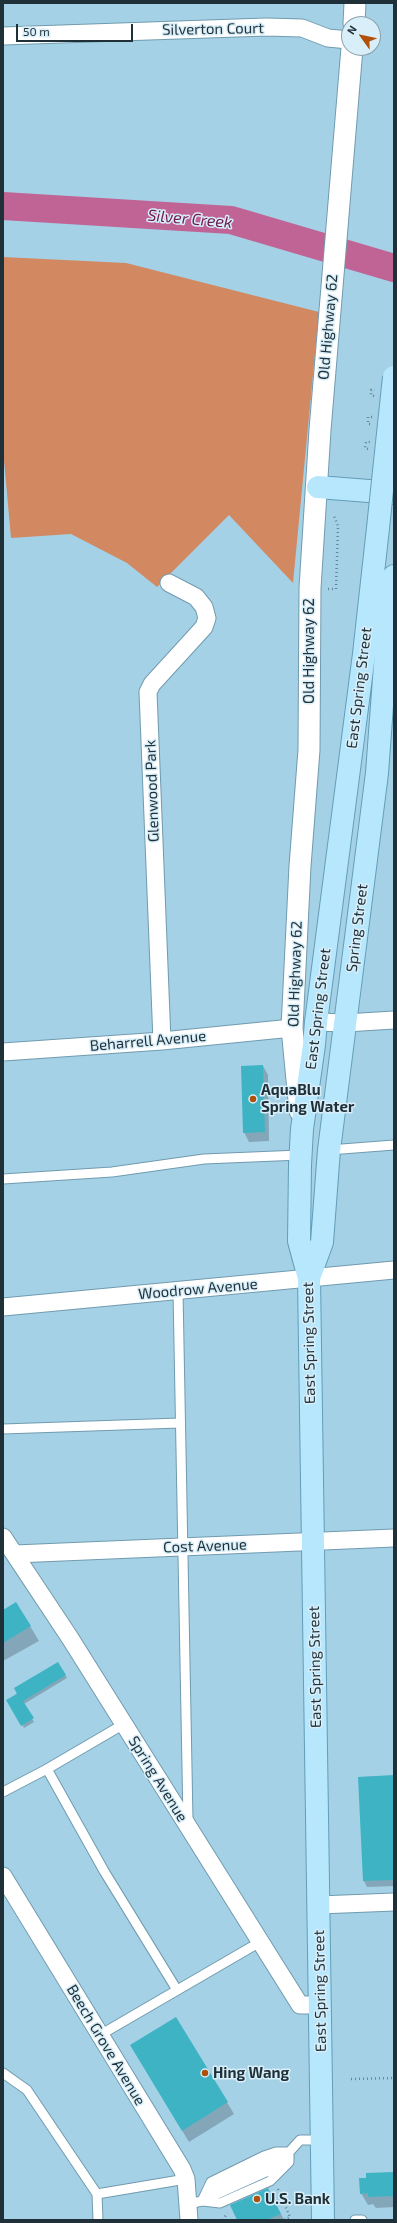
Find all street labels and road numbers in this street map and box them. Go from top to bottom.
street label: Silverton Court [162,19,264,39]
street label: Old Highway 62 [314,273,342,381]
street label: Old Highway 62 [300,598,318,704]
street label: East Spring Street [343,626,375,750]
street label: Glenwood Park [141,739,163,843]
street label: Spring Street [343,883,371,973]
street label: Old Highway 62 [284,921,306,1027]
street label: East Spring Street [302,947,334,1071]
street label: Beharrell Avenue [89,1027,207,1055]
street label: Woodrow Avenue [138,1275,258,1303]
street label: East Spring Street [299,1282,319,1404]
street label: Cost Avenue [163,1536,247,1556]
street label: East Spring Street [305,1606,325,1728]
street label: Spring Avenue [125,1733,191,1825]
street label: East Spring Street [310,1930,330,2052]
street label: Beech Grove Avenue [63,1981,149,2109]

